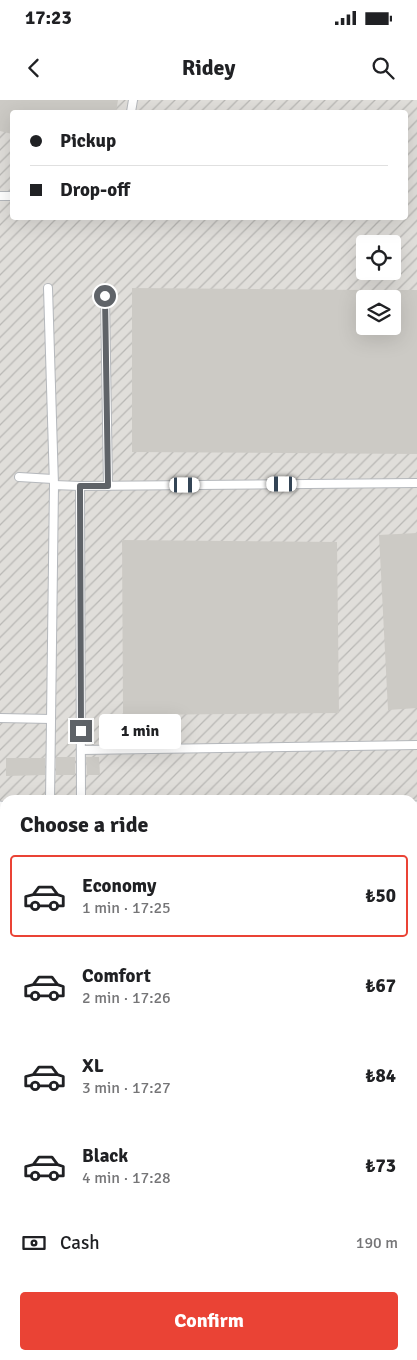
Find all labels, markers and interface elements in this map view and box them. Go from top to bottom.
text: 17:23 [25,6,72,30]
icon: back [20,54,48,82]
text: Ridey [182,54,235,81]
icon: search [369,54,397,82]
text: Pickup [60,129,116,153]
text: Drop-off [60,178,130,202]
map controls [356,235,401,335]
button: locate [356,235,401,280]
route start [94,285,116,307]
button: layers [356,290,401,335]
car [267,477,297,492]
car [170,478,200,493]
callout: 1 min [98,714,181,748]
route end [70,720,92,742]
text: 1 min [121,721,159,741]
text: Choose a ride [20,811,148,838]
icon: car [22,874,67,919]
text: Economy [82,874,156,898]
text: ₺50 [365,884,396,908]
text: 1 min · 17:25 [82,898,171,918]
icon: car [22,964,67,1009]
text: Comfort [82,964,151,988]
text: ₺67 [365,974,396,998]
text: 2 min · 17:26 [82,988,171,1008]
icon: car [22,1054,67,1099]
text: XL [82,1054,104,1078]
text: ₺84 [365,1064,396,1088]
text: 3 min · 17:27 [82,1078,171,1098]
icon: car [22,1144,67,1189]
text: Black [82,1144,128,1168]
text: ₺73 [365,1154,396,1178]
text: 4 min · 17:28 [82,1168,171,1188]
icon: cash [20,1229,48,1257]
text: Cash [60,1231,100,1255]
text: 190 m [356,1233,398,1253]
button: Confirm [20,1292,398,1350]

